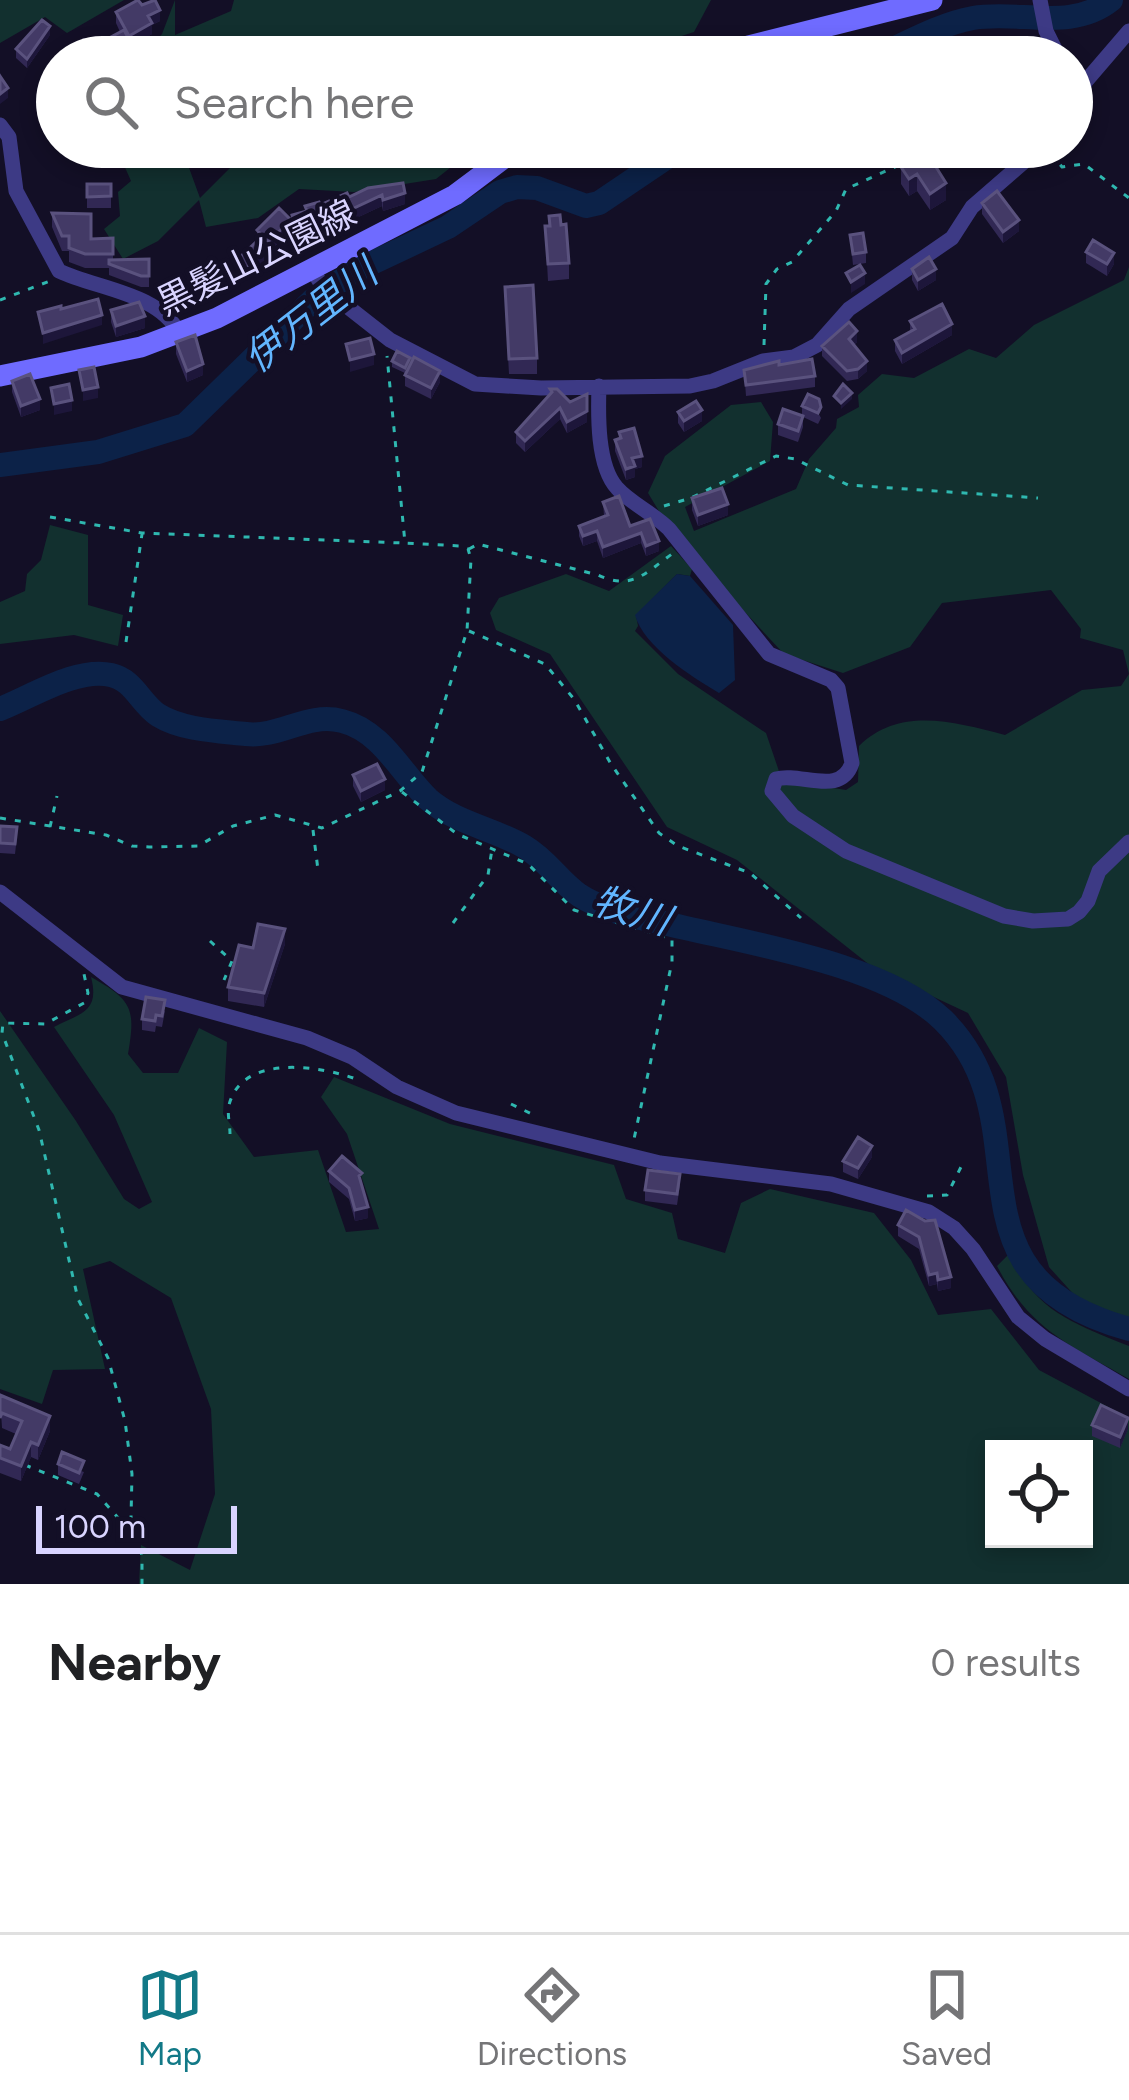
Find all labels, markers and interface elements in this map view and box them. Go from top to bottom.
search box [36,36,1093,168]
icon: search [78,69,144,135]
text: Search here [174,75,414,129]
street label: 黒髪山公園線 [150,191,363,324]
water label: 伊万里川 [234,246,389,382]
water label: 牧川 [588,877,680,946]
map controls [985,1440,1093,1548]
button: locate [985,1440,1093,1548]
scale bar [36,1500,237,1553]
text: 100 m [54,1507,146,1546]
text: Nearby [48,1632,221,1693]
text: 0 results [930,1639,1081,1686]
tab: Map [137,1962,203,2073]
tab: Directions [477,1962,627,2073]
tab: Saved [901,1962,992,2073]

